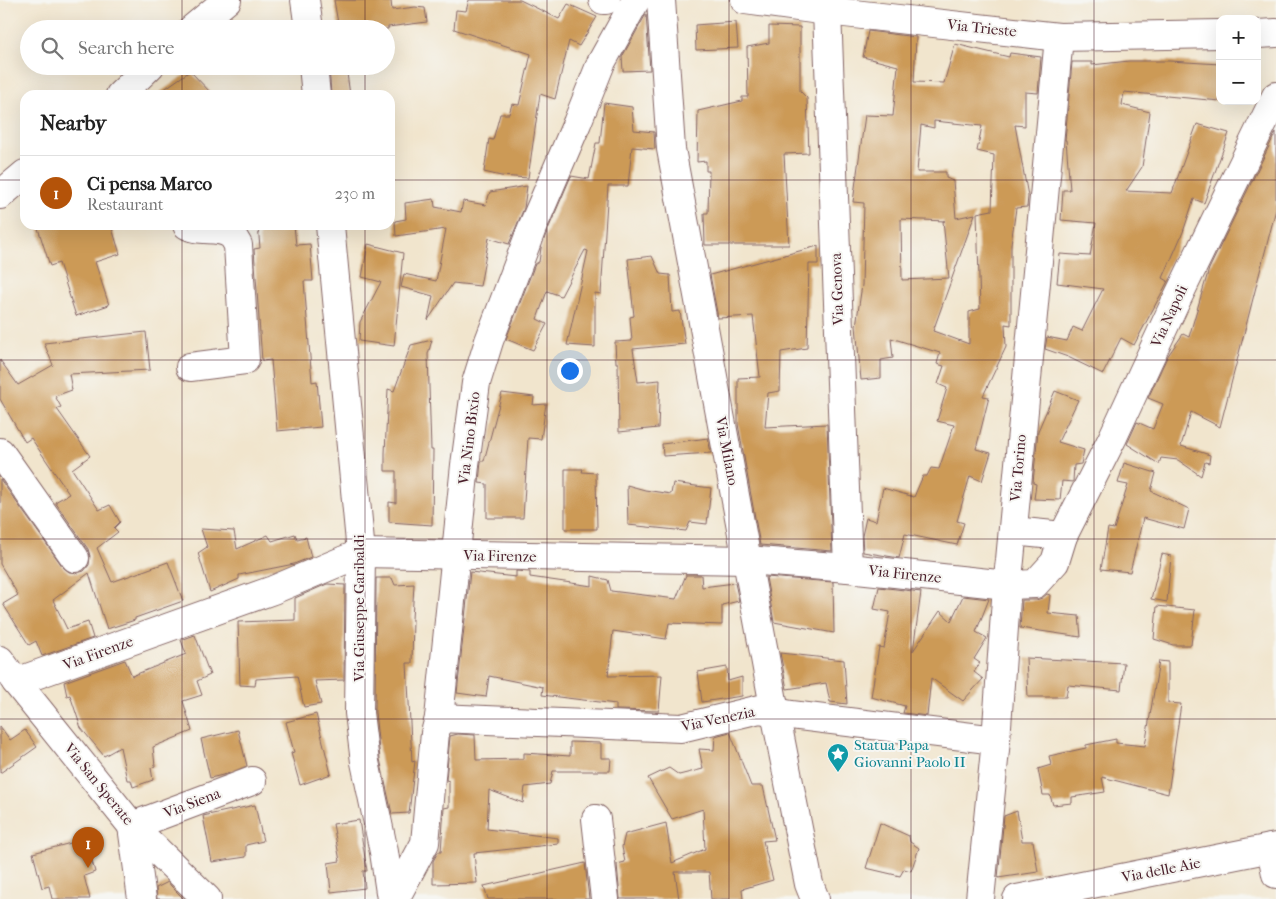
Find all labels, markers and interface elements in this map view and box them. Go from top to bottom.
street label: Via Trieste [945,15,1018,41]
map controls [1216,15,1261,105]
button: + [1216,15,1261,60]
search box [20,20,395,75]
icon: search [38,34,66,62]
text: Search here [78,37,174,59]
button: − [1216,60,1261,105]
text: Nearby [40,111,106,135]
text: Ci pensa Marco [87,173,212,195]
text: 1 [53,184,59,203]
text: 230 m [335,184,375,203]
text: Restaurant [87,195,163,214]
street label: Via Genova [827,251,847,327]
street label: Via Napoli [1146,282,1191,351]
your location [557,358,583,384]
street label: Via Nino Bixio [454,390,484,486]
street label: Via Milano [711,414,743,487]
street label: Via Torino [1006,433,1030,503]
street label: Via Giuseppe Garibaldi [350,534,368,683]
street label: Via Firenze [462,546,537,566]
street label: Via Firenze [867,561,943,587]
street label: Via Firenze [60,632,136,674]
street label: Via Venezia [679,702,757,736]
place label: Statua Papa Giovanni Paolo II [854,736,966,771]
street label: Via San Sperate [60,739,138,829]
place icon: Statua Papa Giovanni Paolo II [826,742,850,773]
street label: Via Siena [160,784,224,822]
pin: 1 [72,827,104,868]
street label: Via delle Aie [1119,853,1203,887]

